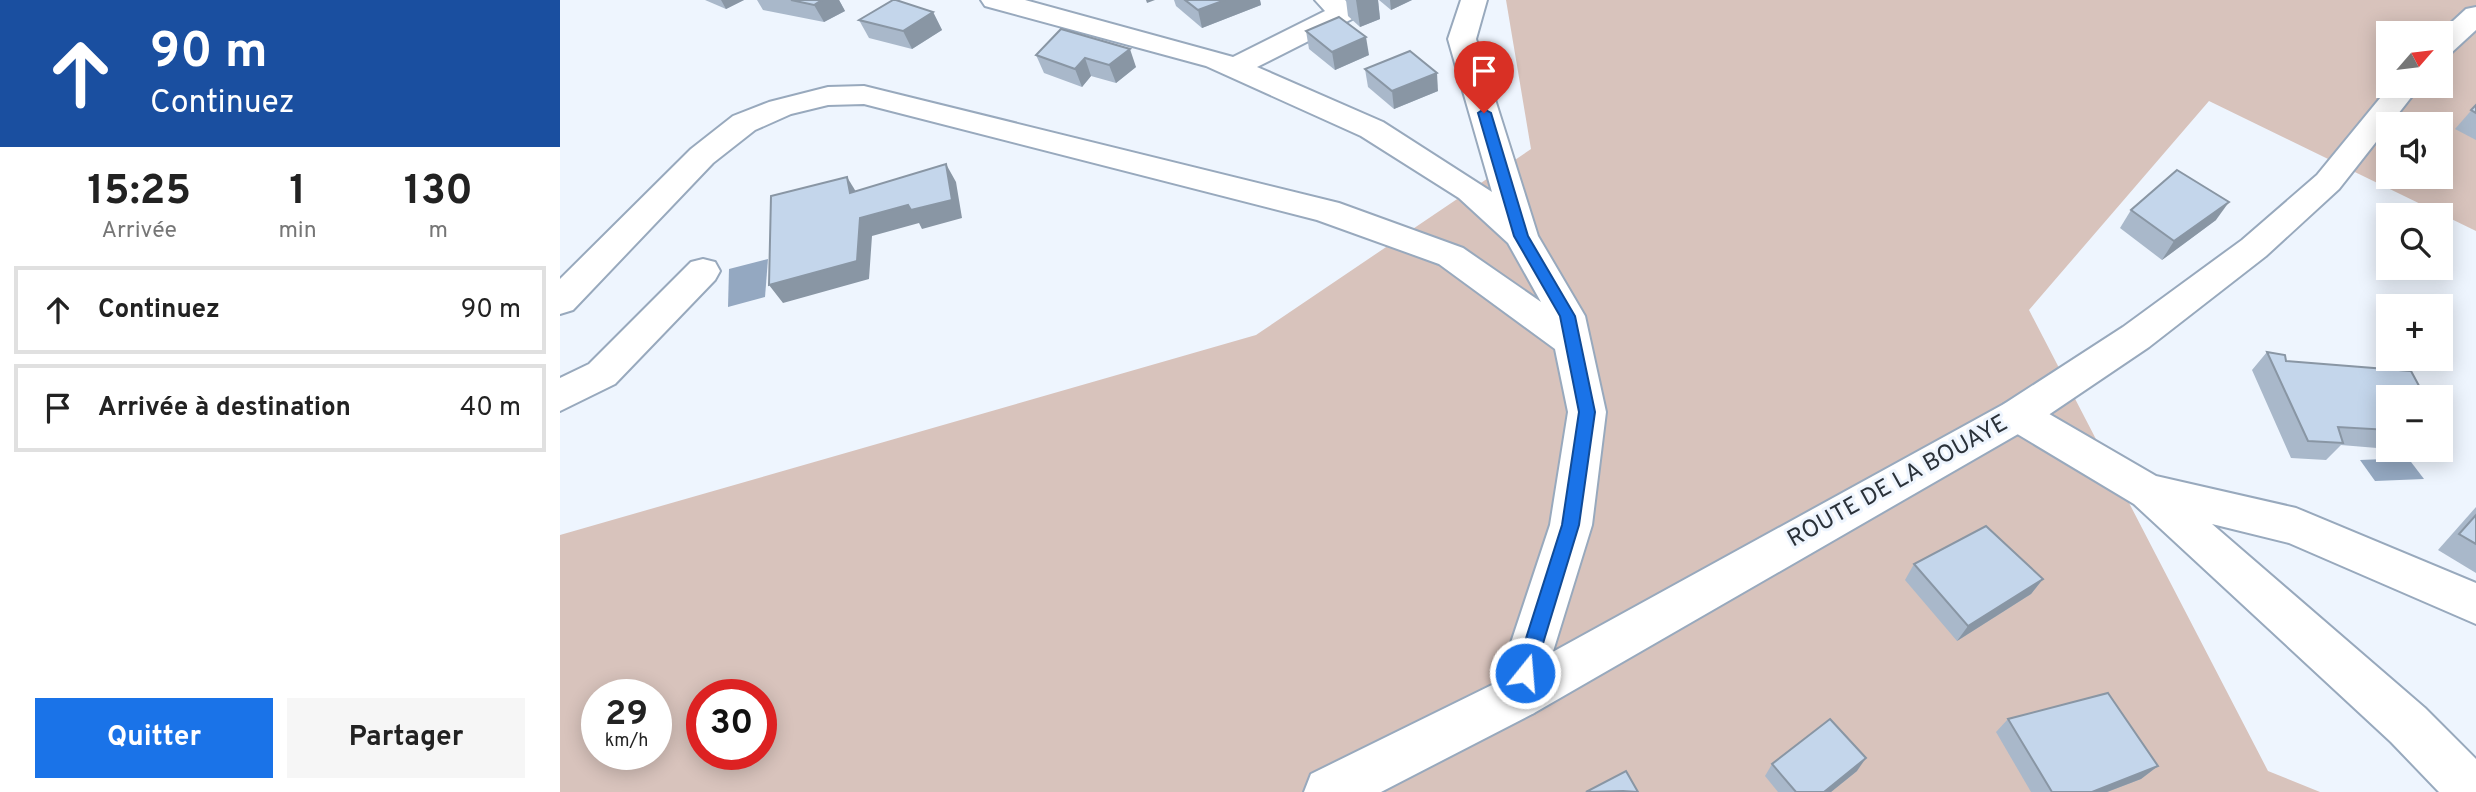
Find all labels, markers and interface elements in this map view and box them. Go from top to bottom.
north arrow [2376,21,2454,98]
map controls [2376,21,2453,462]
text: 90 m [150,23,268,85]
icon: ahead [35,28,126,119]
pin [1454,41,1514,113]
icon: arrive [1465,52,1503,90]
text: Continuez [150,84,295,124]
button: sound [2376,112,2453,189]
text: 15:25 [87,166,191,219]
text: 1 [289,166,306,219]
text: 130 [404,166,473,219]
button: search [2376,203,2453,280]
text: Arrivée [101,217,177,246]
text: min [278,217,317,246]
text: m [429,217,448,246]
icon: ahead [39,291,77,329]
text: Continuez [98,294,220,327]
text: 90 m [461,294,521,327]
button: + [2376,294,2453,371]
button: − [2376,385,2453,462]
icon: arrive [39,389,77,427]
text: Arrivée à destination [98,392,351,425]
text: 40 m [460,392,521,425]
street label: ROUTE DE LA BOUAYE [1783,409,2013,555]
position arrow [1488,636,1562,710]
speed limit sign: 30 [686,679,777,770]
text: 29 [605,693,648,737]
button: Quitter [35,698,273,778]
button: Partager [287,698,525,778]
text: km/h [605,730,648,753]

